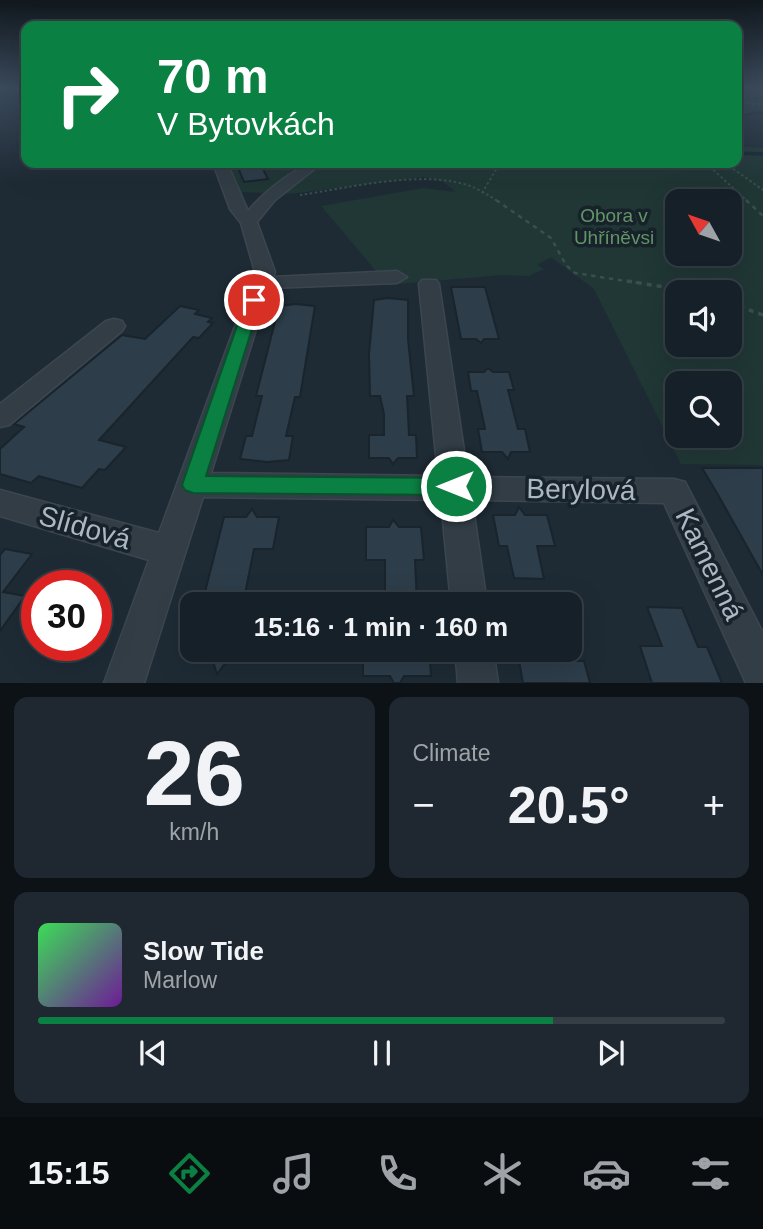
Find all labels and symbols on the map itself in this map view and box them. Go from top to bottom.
north arrow [665,189,742,266]
park label: Obora v Uhříněvsi [574,205,654,248]
pin [224,270,284,330]
position arrow [419,449,493,523]
street label: Berylová [526,473,636,506]
street label: Slídová [36,500,134,555]
street label: Kamenná [669,504,750,625]
speed limit sign: 30 [21,570,112,661]

